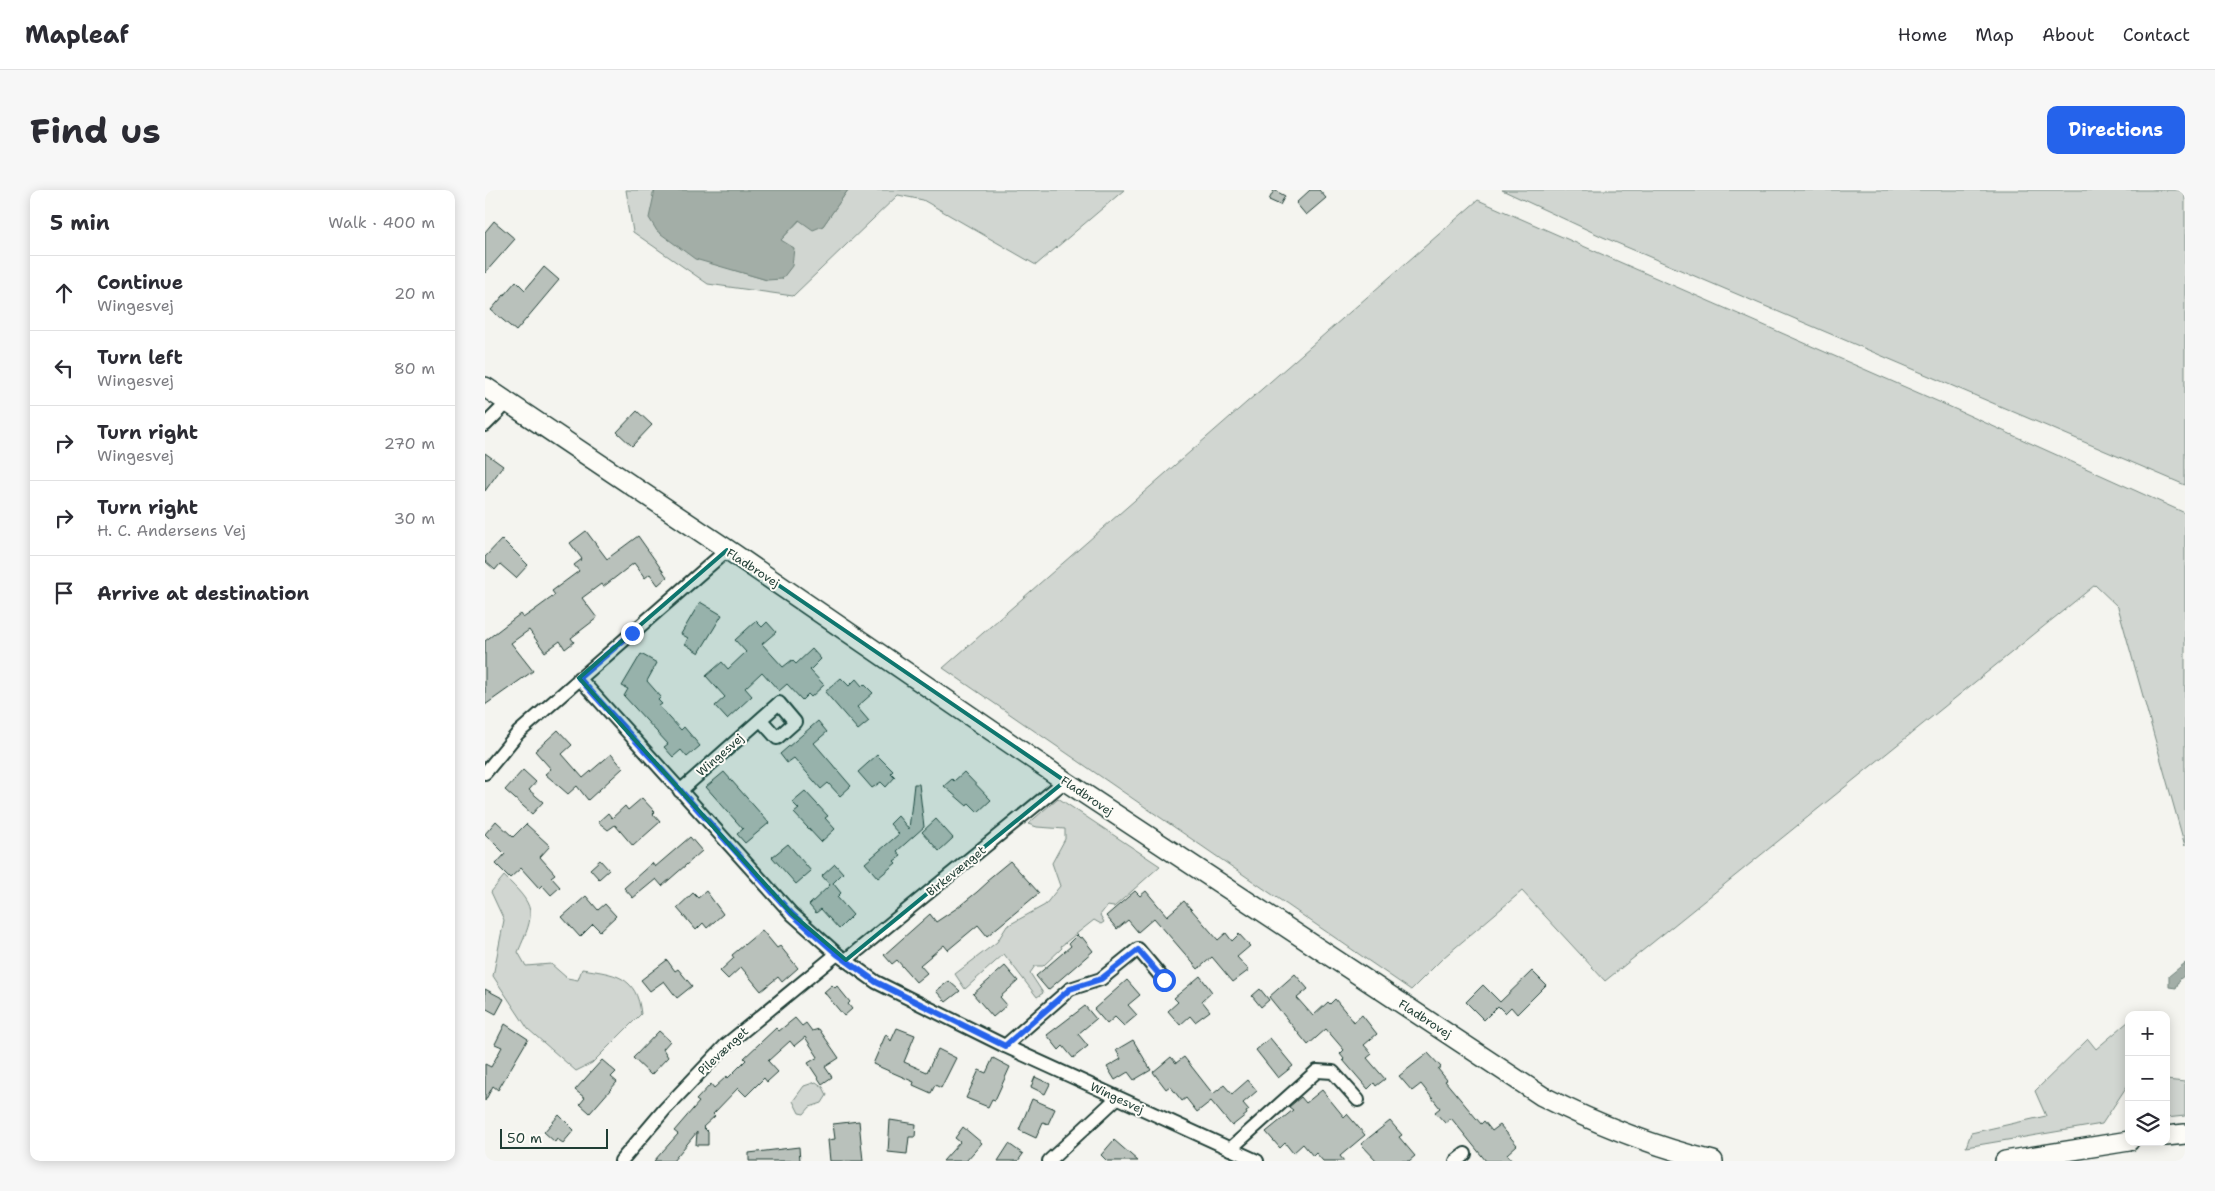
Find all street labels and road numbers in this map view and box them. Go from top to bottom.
street label: Fladbrovej [723,545,783,591]
street label: Wingesvej [693,730,747,780]
street label: Fladbrovej [1058,773,1116,819]
street label: Birkevænget [923,842,989,900]
street label: Fladbrovej [1395,996,1455,1042]
street label: Pilevænget [694,1023,752,1079]
street label: Wingesvej [1088,1079,1146,1117]

